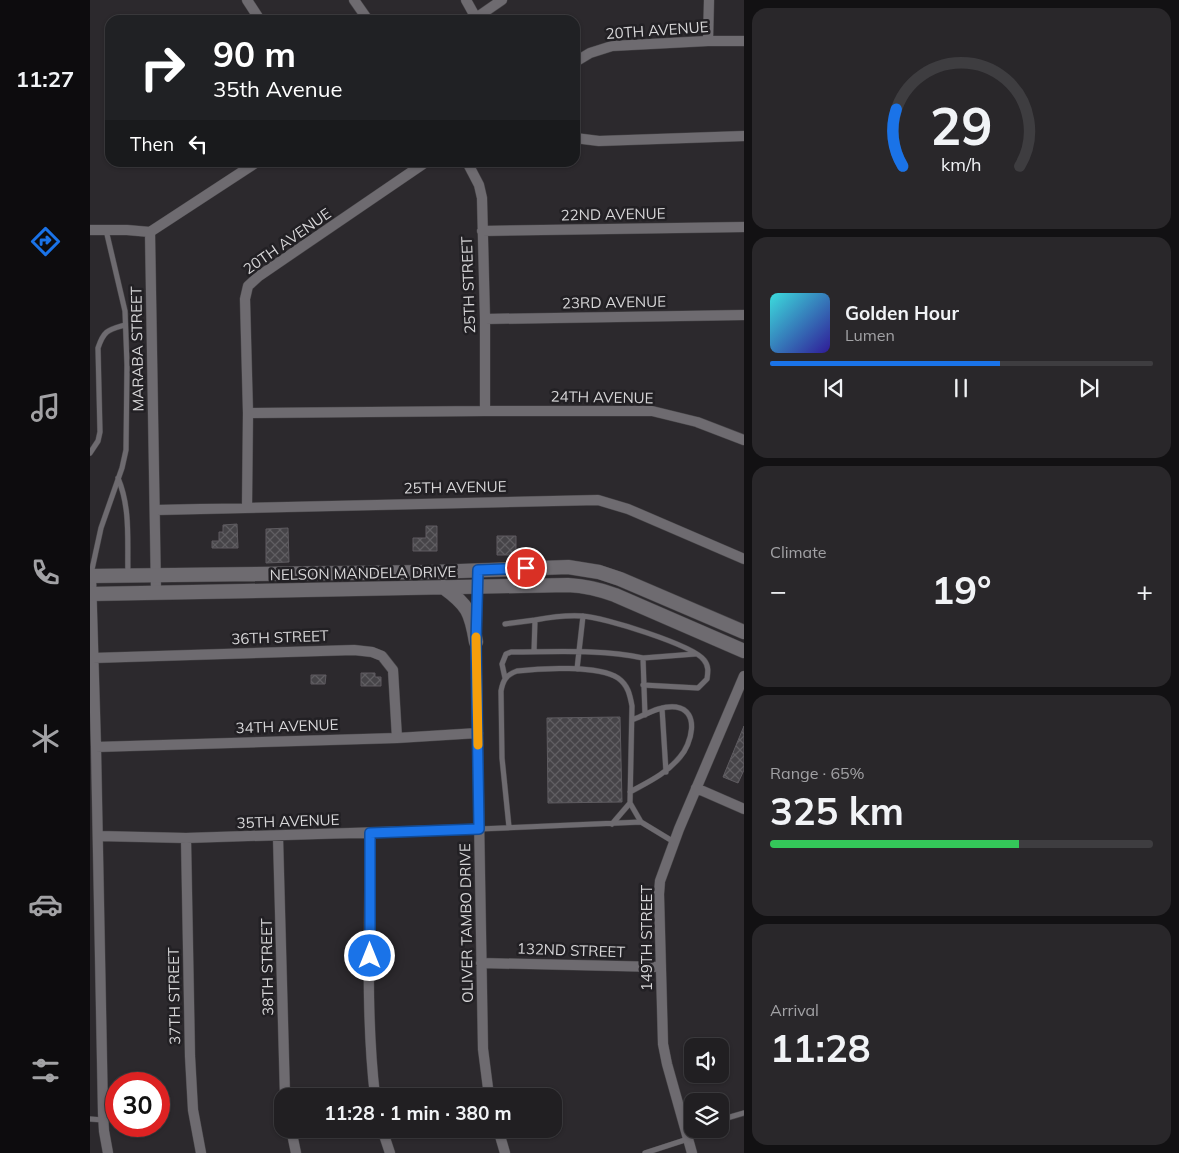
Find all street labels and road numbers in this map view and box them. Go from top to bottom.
street label: 20TH AVENUE [605,17,709,43]
street label: 20TH AVENUE [239,204,335,278]
street label: 22ND AVENUE [560,204,666,224]
street label: 25TH STREET [457,236,479,334]
street label: MARABA STREET [126,286,148,412]
street label: 23RD AVENUE [562,292,666,312]
street label: 24TH AVENUE [550,387,654,407]
street label: 25TH AVENUE [403,477,507,497]
street label: NELSON MANDELA DRIVE [270,562,457,584]
street label: 36TH STREET [231,626,329,648]
street label: 34TH AVENUE [235,715,339,737]
street label: 35TH AVENUE [236,810,340,832]
street label: OLIVER TAMBO DRIVE [455,843,477,1003]
street label: 149TH STREET [637,885,656,991]
street label: 38TH STREET [257,918,277,1016]
street label: 132ND STREET [516,939,626,961]
street label: 37TH STREET [164,947,184,1045]

